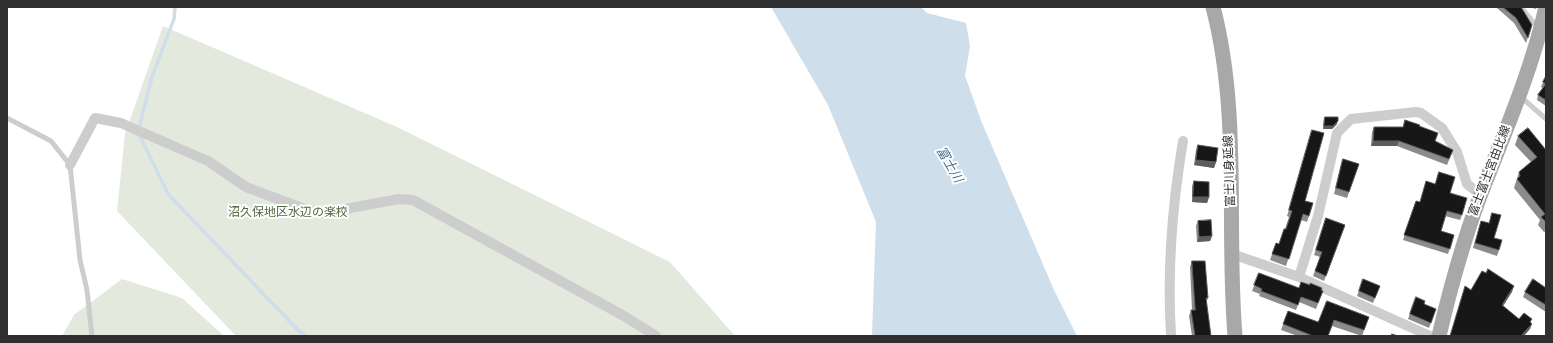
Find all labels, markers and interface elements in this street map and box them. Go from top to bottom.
street label: 富士富士宮由比線 [1466,124,1514,218]
street label: 富士川身延線 [1222,135,1238,207]
water label: 富士川 [932,144,966,186]
park label: 沼久保地区水辺の楽校 [228,206,348,220]

